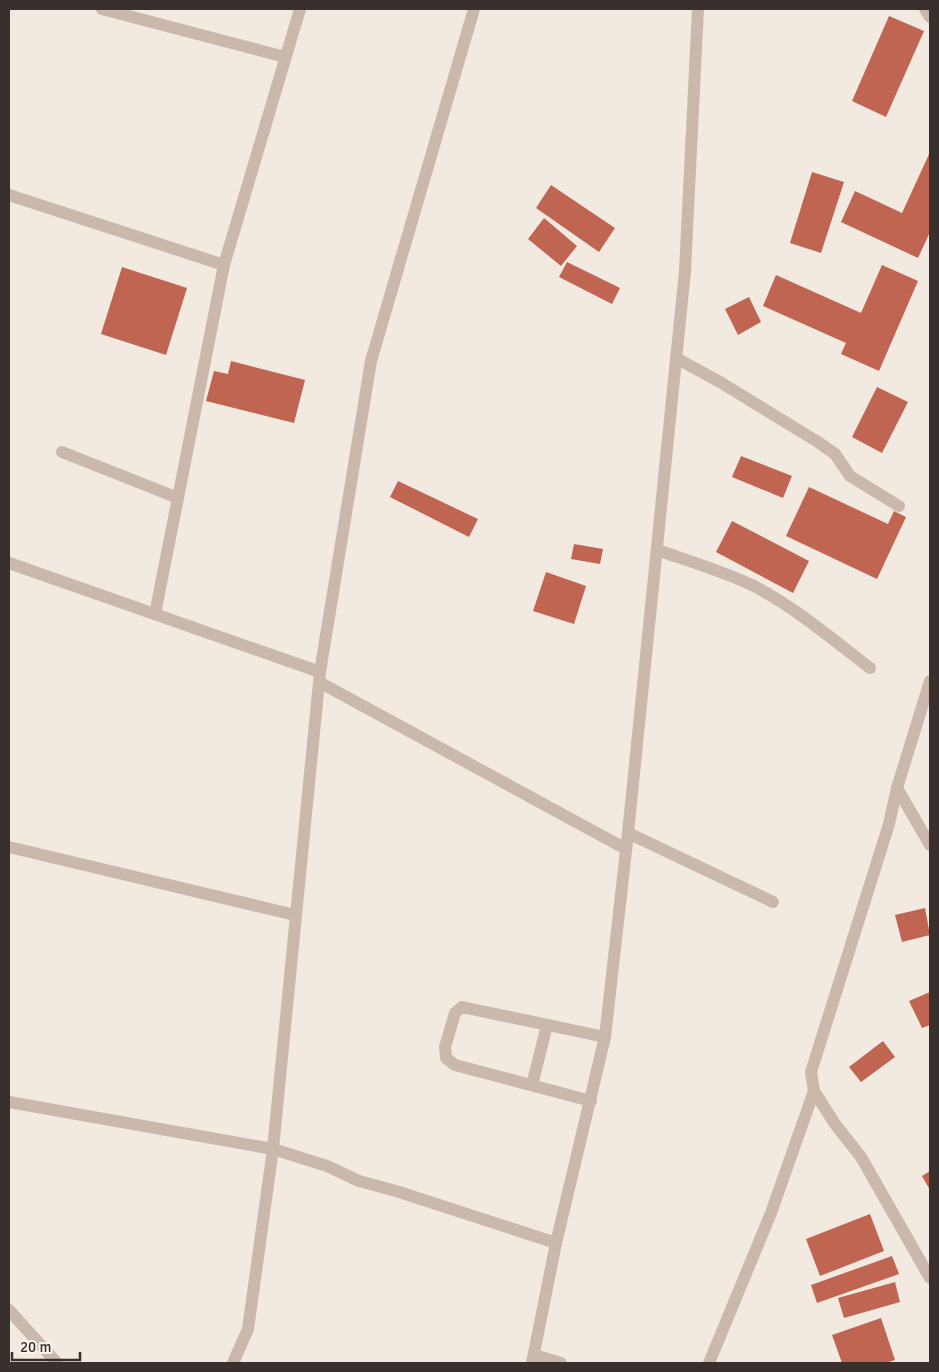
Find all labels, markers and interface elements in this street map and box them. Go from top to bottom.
scale bar [12,1330,80,1362]
text: 20 m [20,1338,51,1356]

